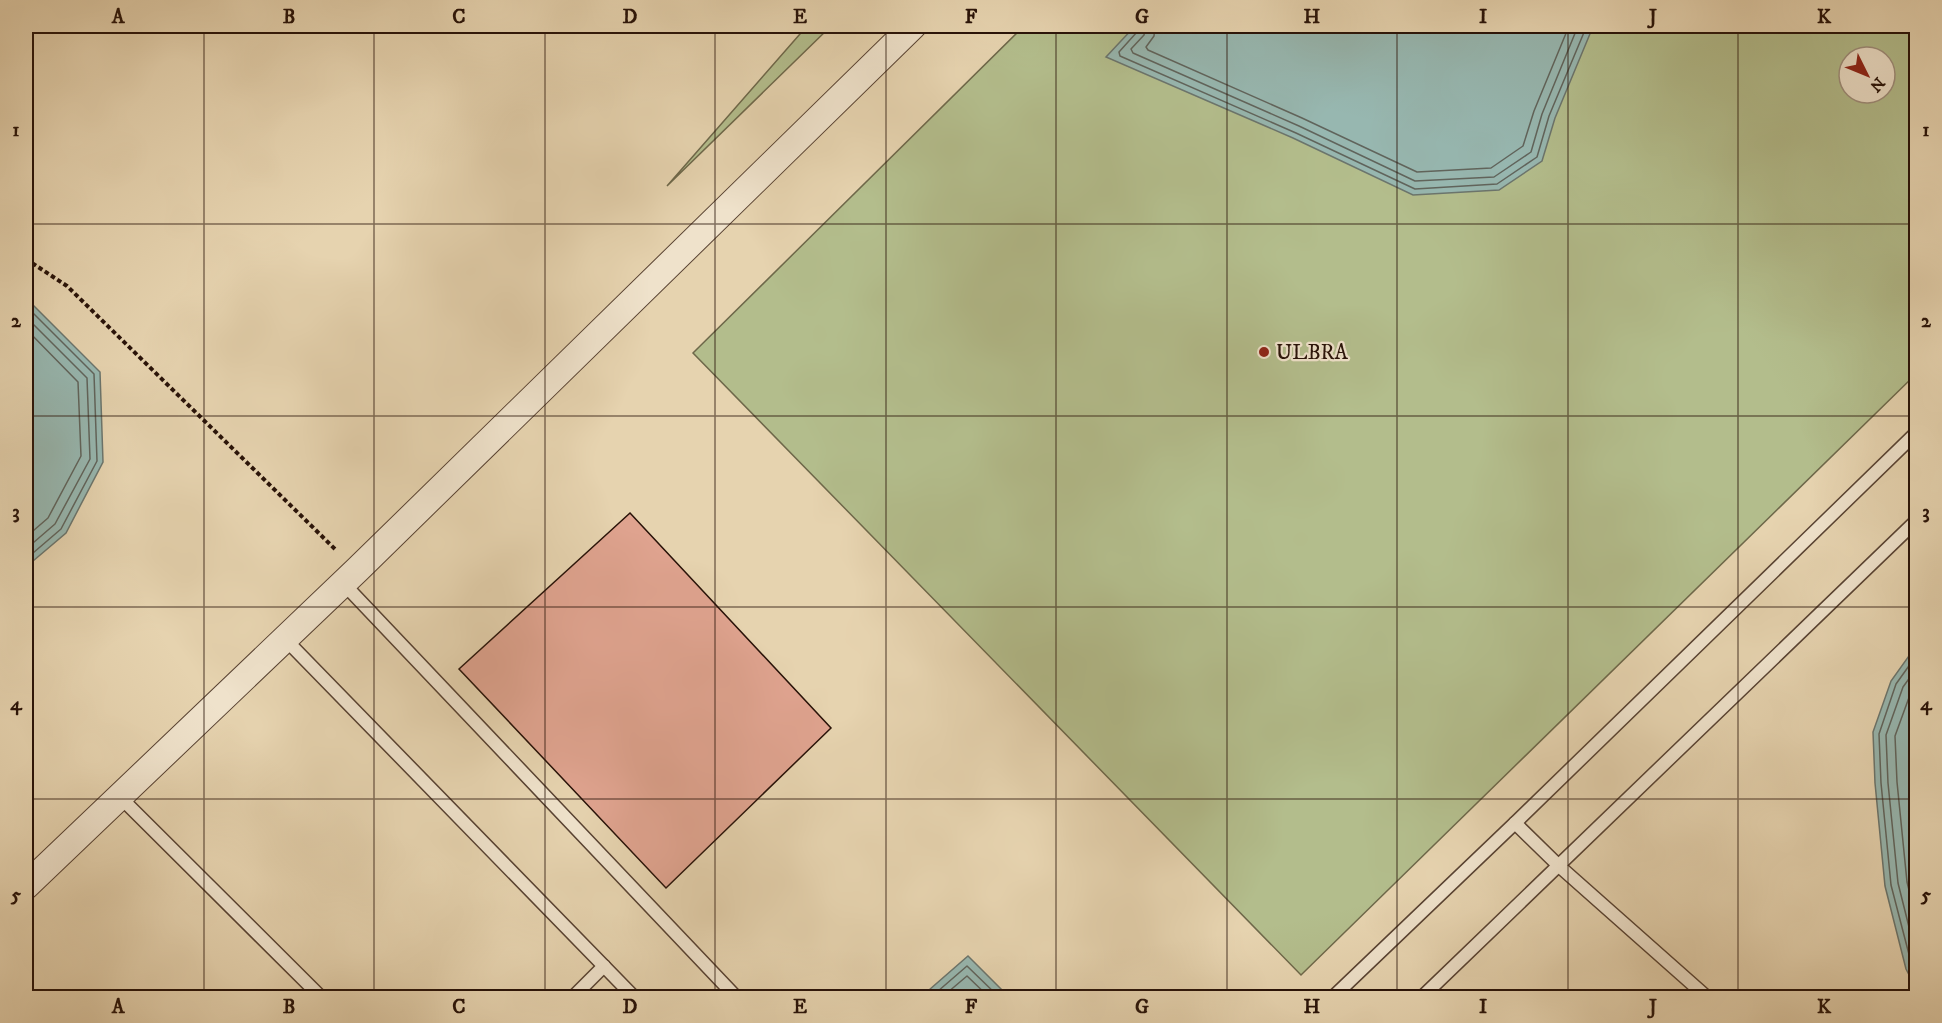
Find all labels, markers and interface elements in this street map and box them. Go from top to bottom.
text: A [111,5,126,30]
text: B [283,5,295,30]
text: C [452,5,466,30]
text: D [623,5,638,30]
text: E [793,5,807,30]
text: F [965,5,978,30]
text: G [1135,5,1149,30]
text: H [1304,5,1321,30]
text: I [1479,5,1487,30]
text: J [1647,5,1657,30]
text: K [1817,5,1832,30]
north arrow [1837,45,1897,105]
text: N [1865,73,1889,96]
text: 1 [12,118,20,143]
text: 1 [1922,118,1930,143]
text: 2 [11,309,22,334]
text: 2 [1921,309,1932,334]
place label: ULBRA [1276,340,1349,366]
marker: ULBRA [1257,345,1271,359]
text: 3 [12,500,20,525]
text: 3 [1922,500,1930,525]
text: 4 [10,692,23,717]
text: 4 [1920,692,1933,717]
text: 5 [10,883,21,908]
text: 5 [1920,883,1931,908]
text: A [111,995,126,1020]
text: B [283,995,295,1020]
text: C [452,995,466,1020]
text: D [623,995,638,1020]
text: E [793,995,807,1020]
text: F [965,995,978,1020]
text: G [1135,995,1149,1020]
text: H [1304,995,1321,1020]
text: I [1479,995,1487,1020]
text: J [1647,995,1657,1020]
text: K [1817,995,1832,1020]

